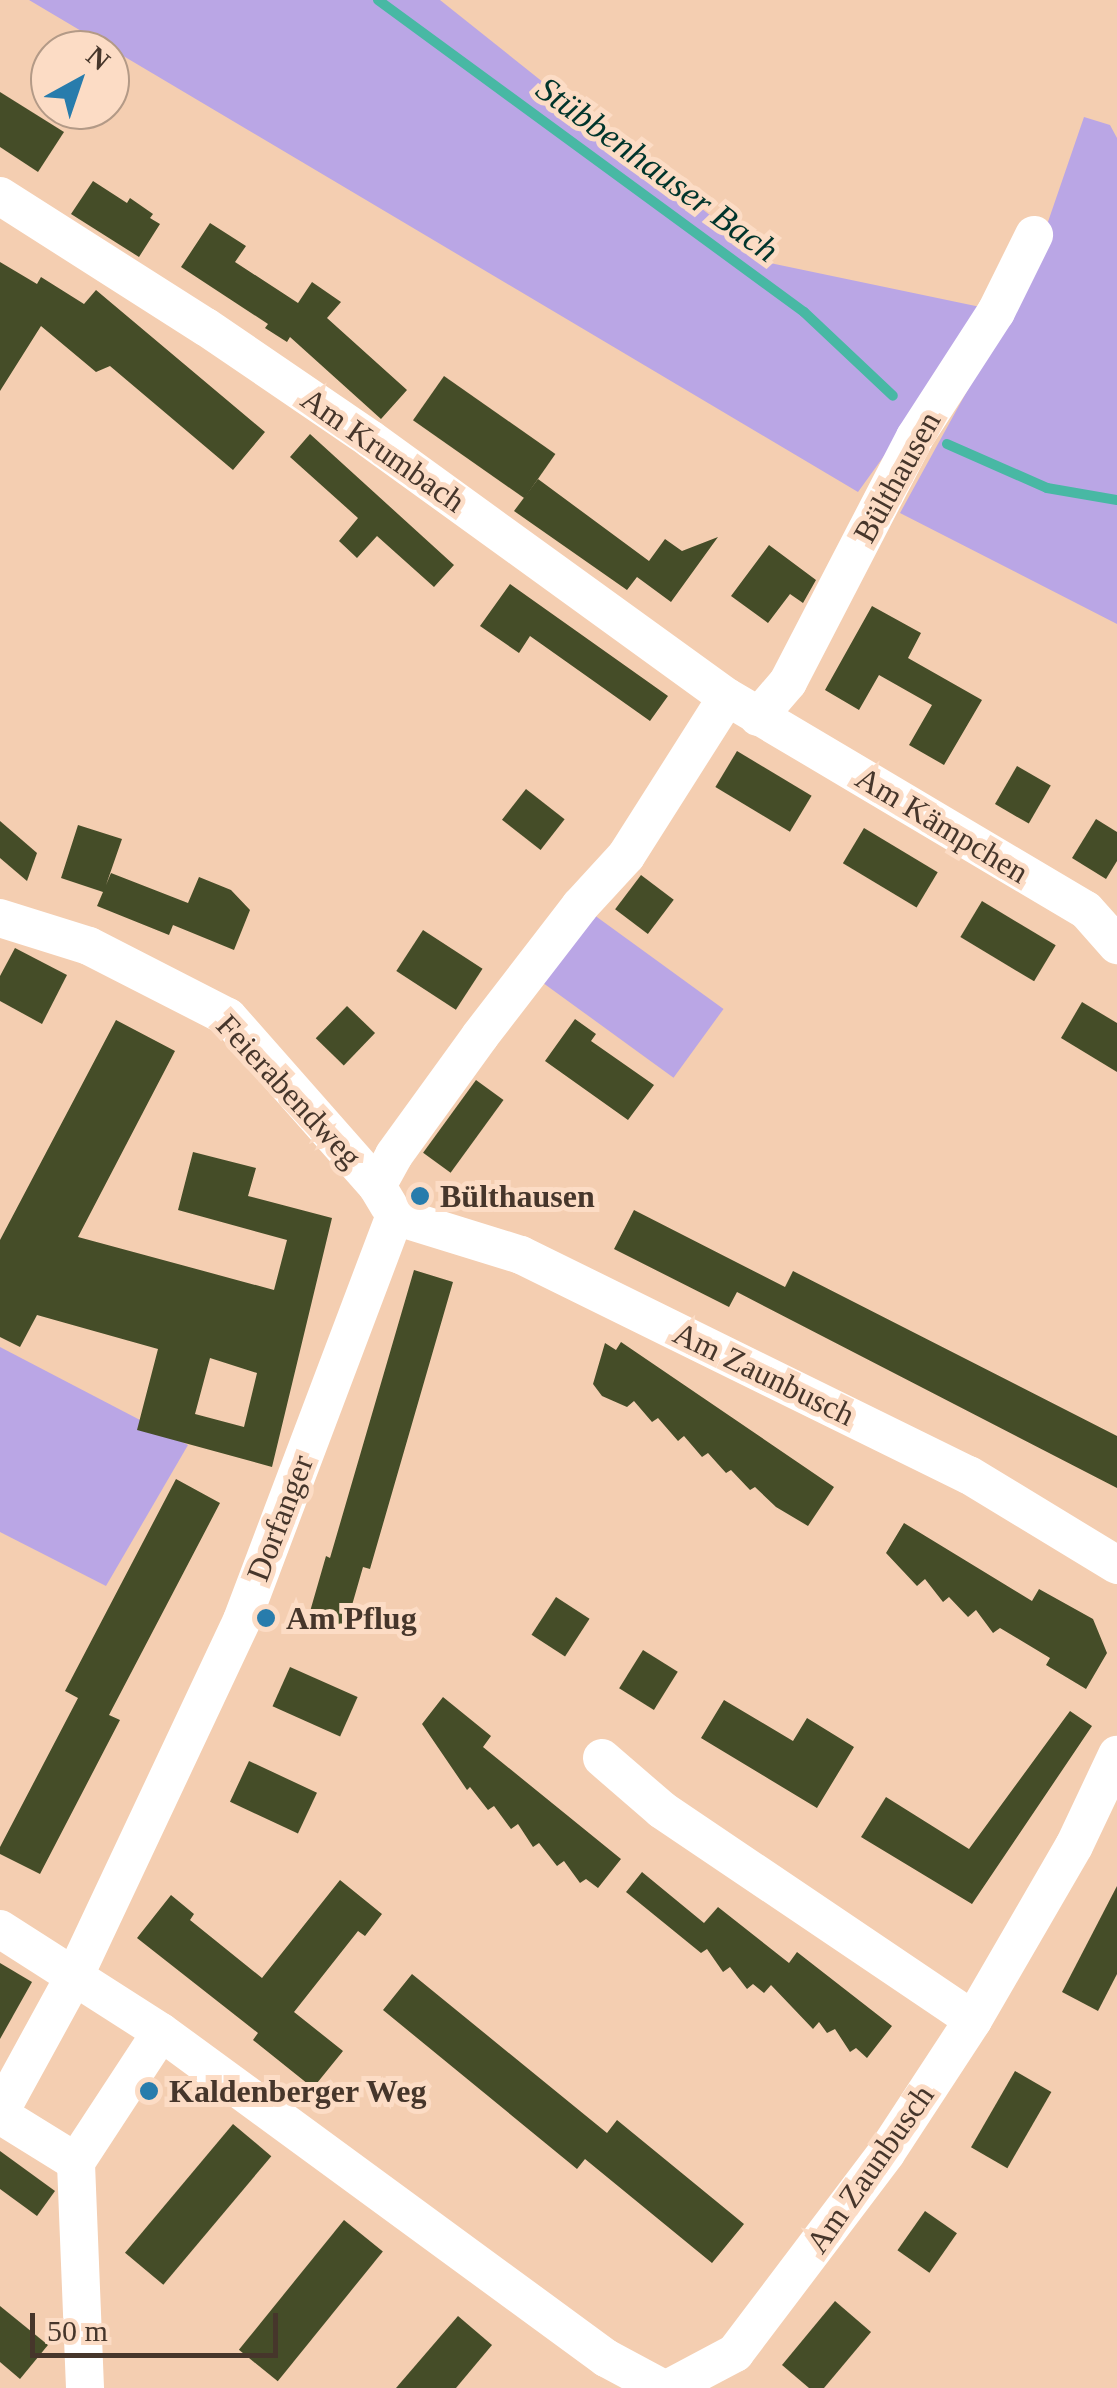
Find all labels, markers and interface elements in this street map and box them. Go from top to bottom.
north arrow [30,30,130,130]
text: N [81,40,116,77]
water label: Stübbenhauser Bach [528,68,786,272]
street label: Am Krumbach [294,379,472,521]
street label: Bülthausen [845,405,949,549]
street label: Am Kämpchen [849,758,1035,892]
street label: Feierabendweg [208,1006,370,1176]
place label: Bülthausen [440,1177,595,1215]
marker: Bülthausen [409,1185,431,1207]
street label: Am Zaunbusch [667,1314,861,1434]
street label: Dorfanger [239,1450,321,1586]
place label: Am Pflug [286,1599,417,1637]
marker: Am Pflug [255,1607,277,1629]
place label: Kaldenberger Weg [169,2072,428,2110]
street label: Am Zaunbusch [798,2078,942,2260]
marker: Kaldenberger Weg [138,2080,160,2102]
scale bar [35,2293,282,2355]
text: 50 m [47,2314,108,2347]

